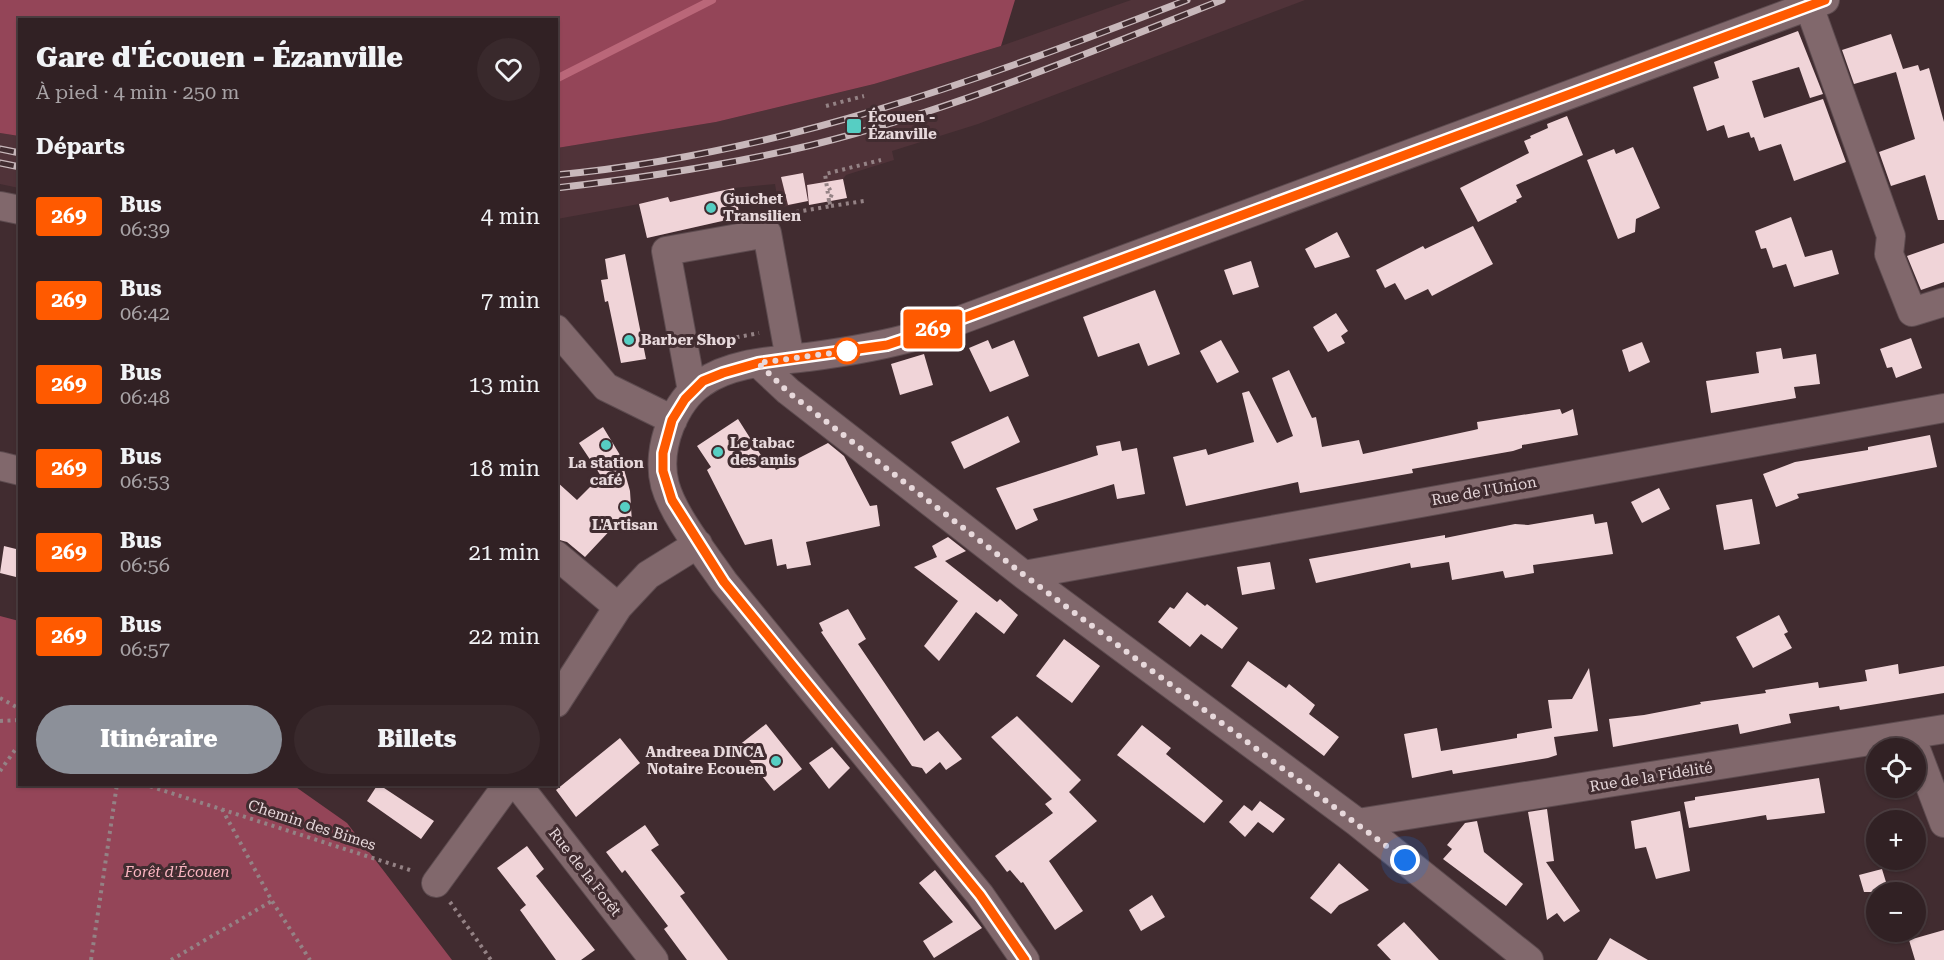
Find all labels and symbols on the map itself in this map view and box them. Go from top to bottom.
place label: Écouen - Ézanville [868,107,937,143]
marker: Écouen - Ézanville [845,117,863,135]
place label: Guichet Transilien [723,190,801,225]
marker: Guichet Transilien [704,201,718,215]
line badge: 269 [898,310,968,348]
place label: Barber Shop [641,331,736,349]
marker: Barber Shop [622,333,636,347]
unlabelled marker [834,338,860,364]
place label: Le tabac des amis [730,434,797,469]
marker: La station café [599,438,613,452]
marker: Le tabac des amis [711,445,725,459]
place label: La station café [568,454,644,489]
street label: Rue de l'Union [1430,473,1538,509]
marker: L'Artisan [618,500,632,514]
place label: L'Artisan [592,516,658,534]
place label: Andreea DINCA Notaire Ecouen [645,743,764,778]
marker: Andreea DINCA Notaire Ecouen [769,754,783,768]
street label: Rue de la Fidélité [1588,758,1714,796]
street label: Chemin des Bimes [246,796,378,854]
street label: Rue de la Forêt [545,824,625,920]
your location [1390,845,1420,875]
park label: Forêt d'Écouen [123,863,230,881]

